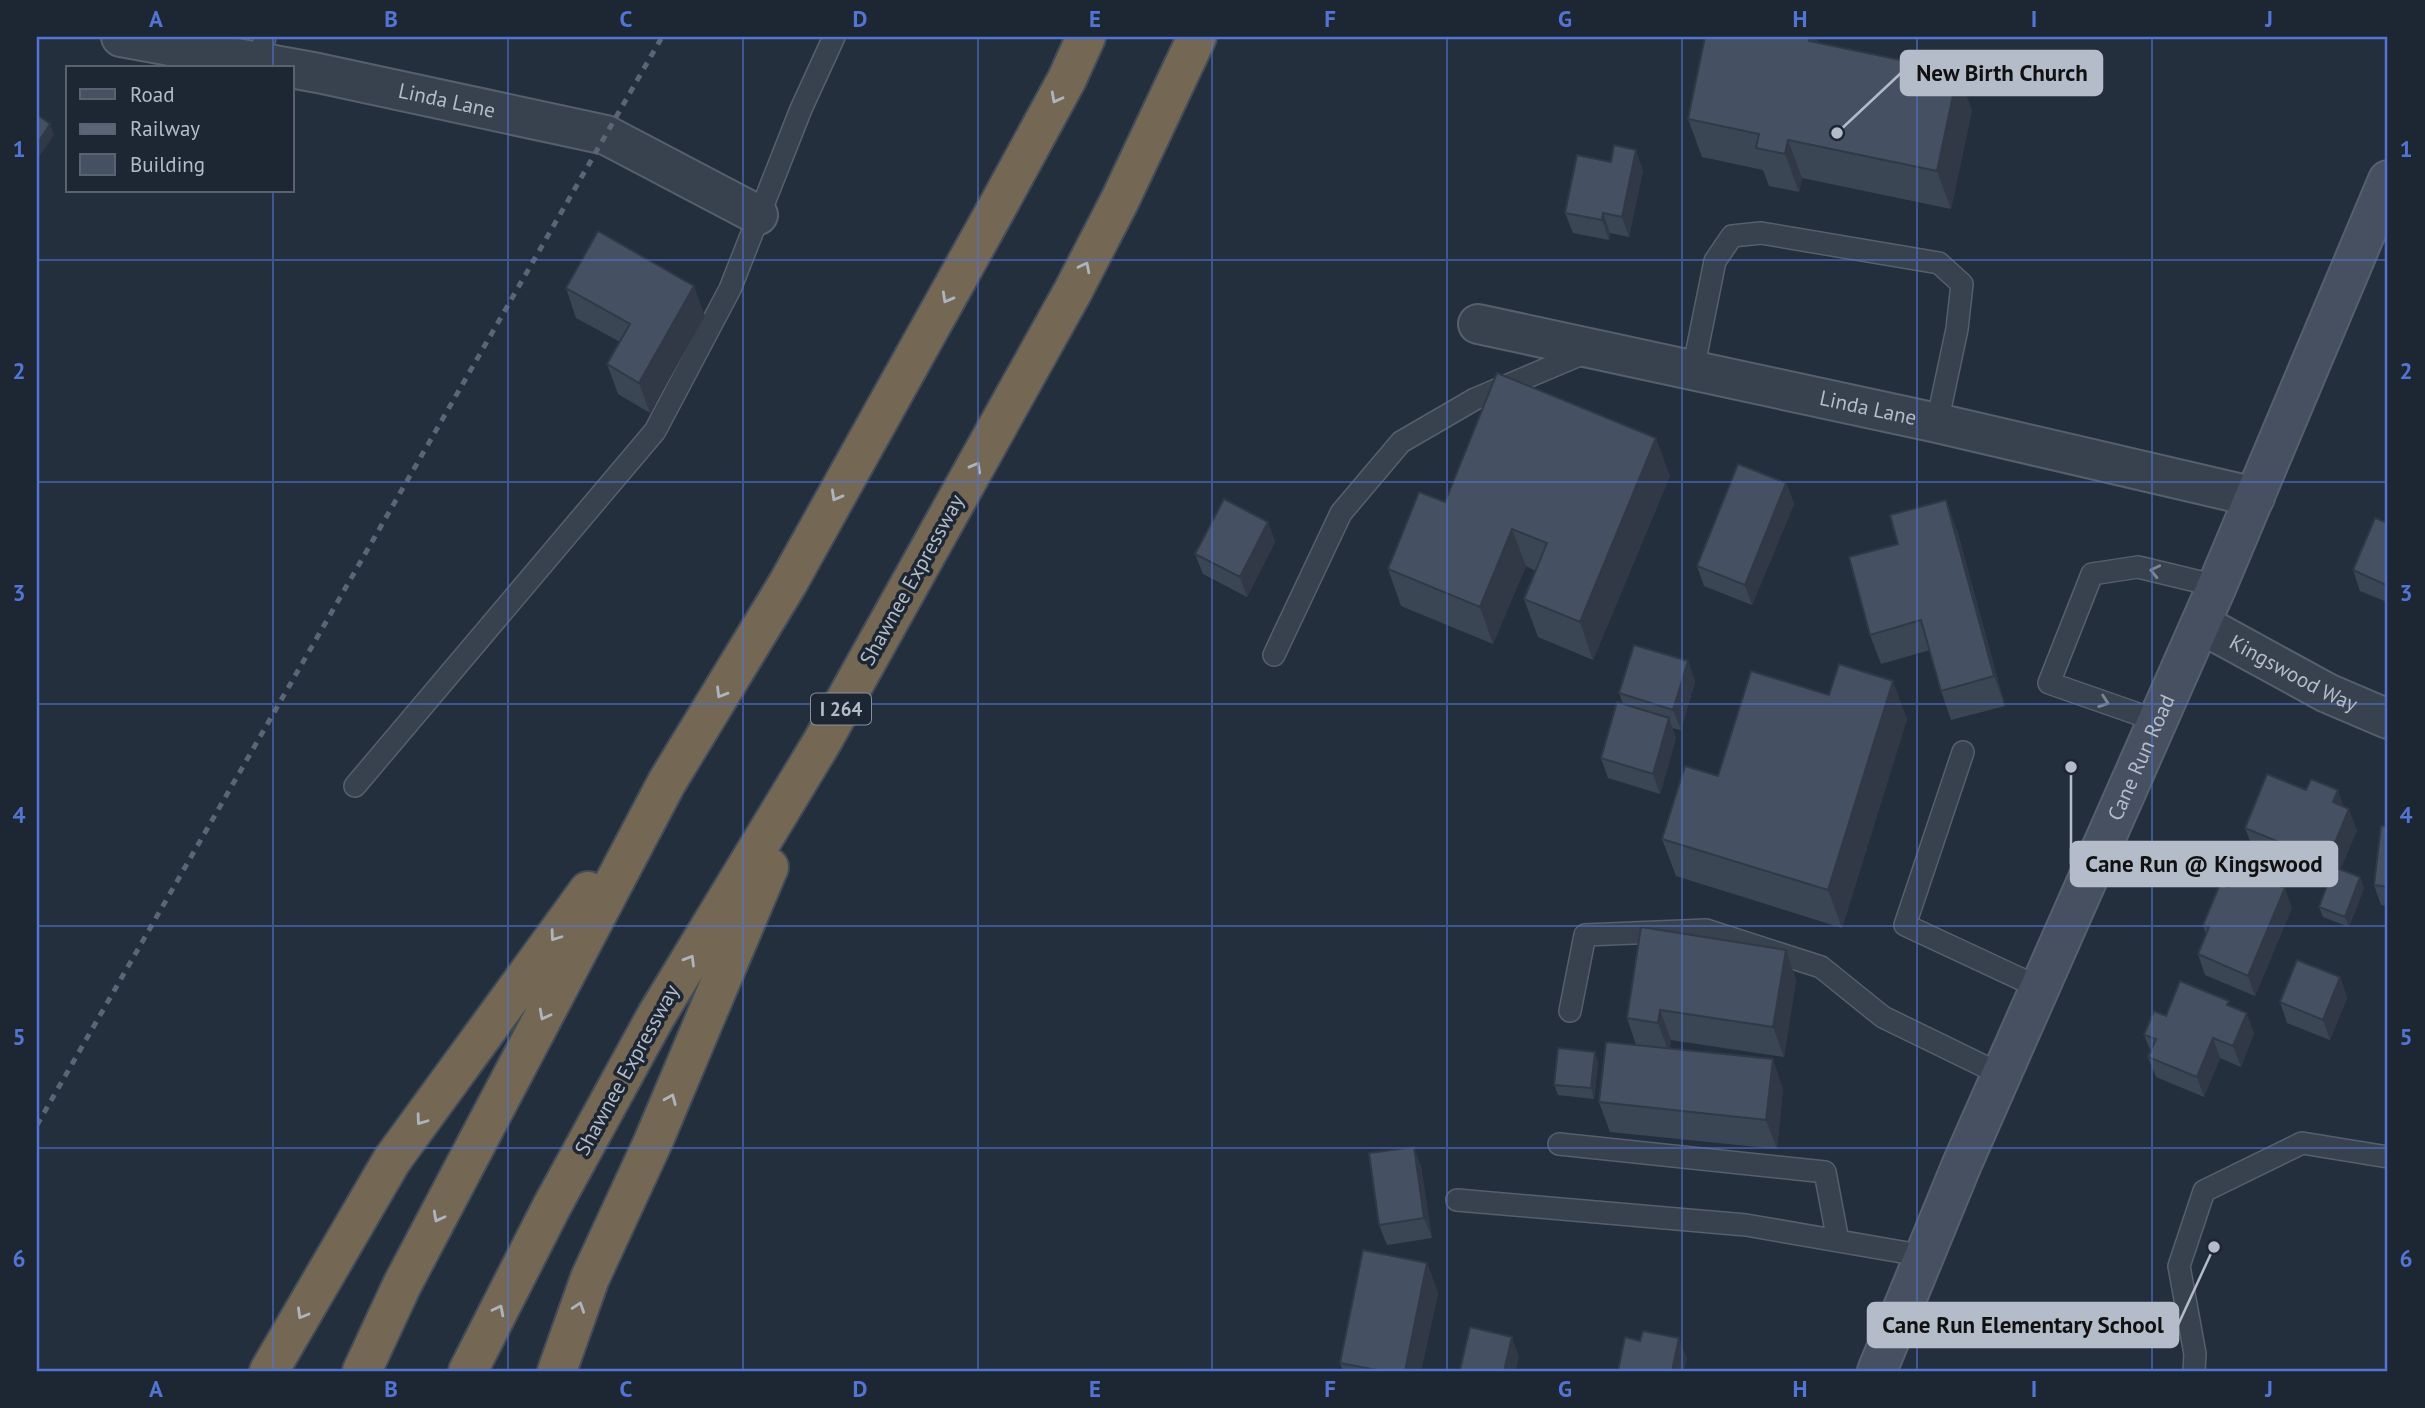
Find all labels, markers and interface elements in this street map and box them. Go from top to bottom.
text: A [149,4,163,33]
text: B [384,4,398,33]
text: C [620,4,633,33]
text: D [853,4,867,33]
text: E [1089,4,1101,33]
text: F [1324,4,1336,33]
text: G [1558,4,1572,33]
text: H [1793,4,1807,33]
text: I [2031,4,2037,33]
text: J [2264,4,2273,33]
callout: New Birth Church [1901,51,2102,95]
text: New Birth Church [1916,58,2088,87]
legend [66,66,294,192]
street label: Linda Lane [396,77,498,124]
text: Road [130,81,174,108]
one-way arrow [1051,91,1064,103]
text: Railway [130,115,200,142]
text: 1 [12,134,26,163]
text: 1 [2399,134,2413,163]
text: Building [130,151,205,178]
one-way arrow [1077,262,1091,274]
one-way arrow [942,290,955,303]
text: 2 [12,356,26,385]
text: 2 [2399,356,2413,385]
street label: Linda Lane [1817,384,1919,431]
one-way arrow [968,461,981,474]
one-way arrow [831,489,844,502]
street label: Shawnee Expressway [853,489,970,670]
one-way arrow [2149,565,2161,579]
text: 3 [12,578,26,607]
text: 3 [2399,578,2413,607]
street label: Kingswood Way [2225,628,2362,718]
one-way arrow [717,685,730,698]
street label: Cane Run Road [2101,690,2180,825]
road number: I 264 [811,694,871,724]
one-way arrow [2097,694,2109,708]
text: 4 [12,800,26,829]
text: 4 [2399,800,2413,829]
callout: Cane Run @ Kingswood [2071,842,2337,886]
text: Cane Run @ Kingswood [2085,849,2323,878]
one-way arrow [551,928,563,941]
one-way arrow [682,955,695,968]
street label: Shawnee Expressway [568,979,685,1160]
one-way arrow [539,1008,552,1021]
text: 5 [12,1022,26,1051]
text: 5 [2399,1022,2413,1051]
one-way arrow [663,1093,677,1106]
one-way arrow [417,1112,429,1125]
one-way arrow [433,1209,446,1222]
text: 6 [12,1244,26,1273]
text: 6 [2399,1244,2413,1273]
one-way arrow [571,1301,585,1313]
callout: Cane Run Elementary School [1868,1303,2178,1347]
one-way arrow [490,1305,504,1317]
one-way arrow [298,1306,311,1319]
text: Cane Run Elementary School [1882,1310,2164,1339]
text: A [149,1374,163,1403]
text: B [384,1374,398,1403]
text: C [620,1374,633,1403]
text: D [853,1374,867,1403]
text: E [1089,1374,1101,1403]
text: F [1324,1374,1336,1403]
text: G [1558,1374,1572,1403]
text: H [1793,1374,1807,1403]
text: I [2031,1374,2037,1403]
text: J [2264,1374,2273,1403]

